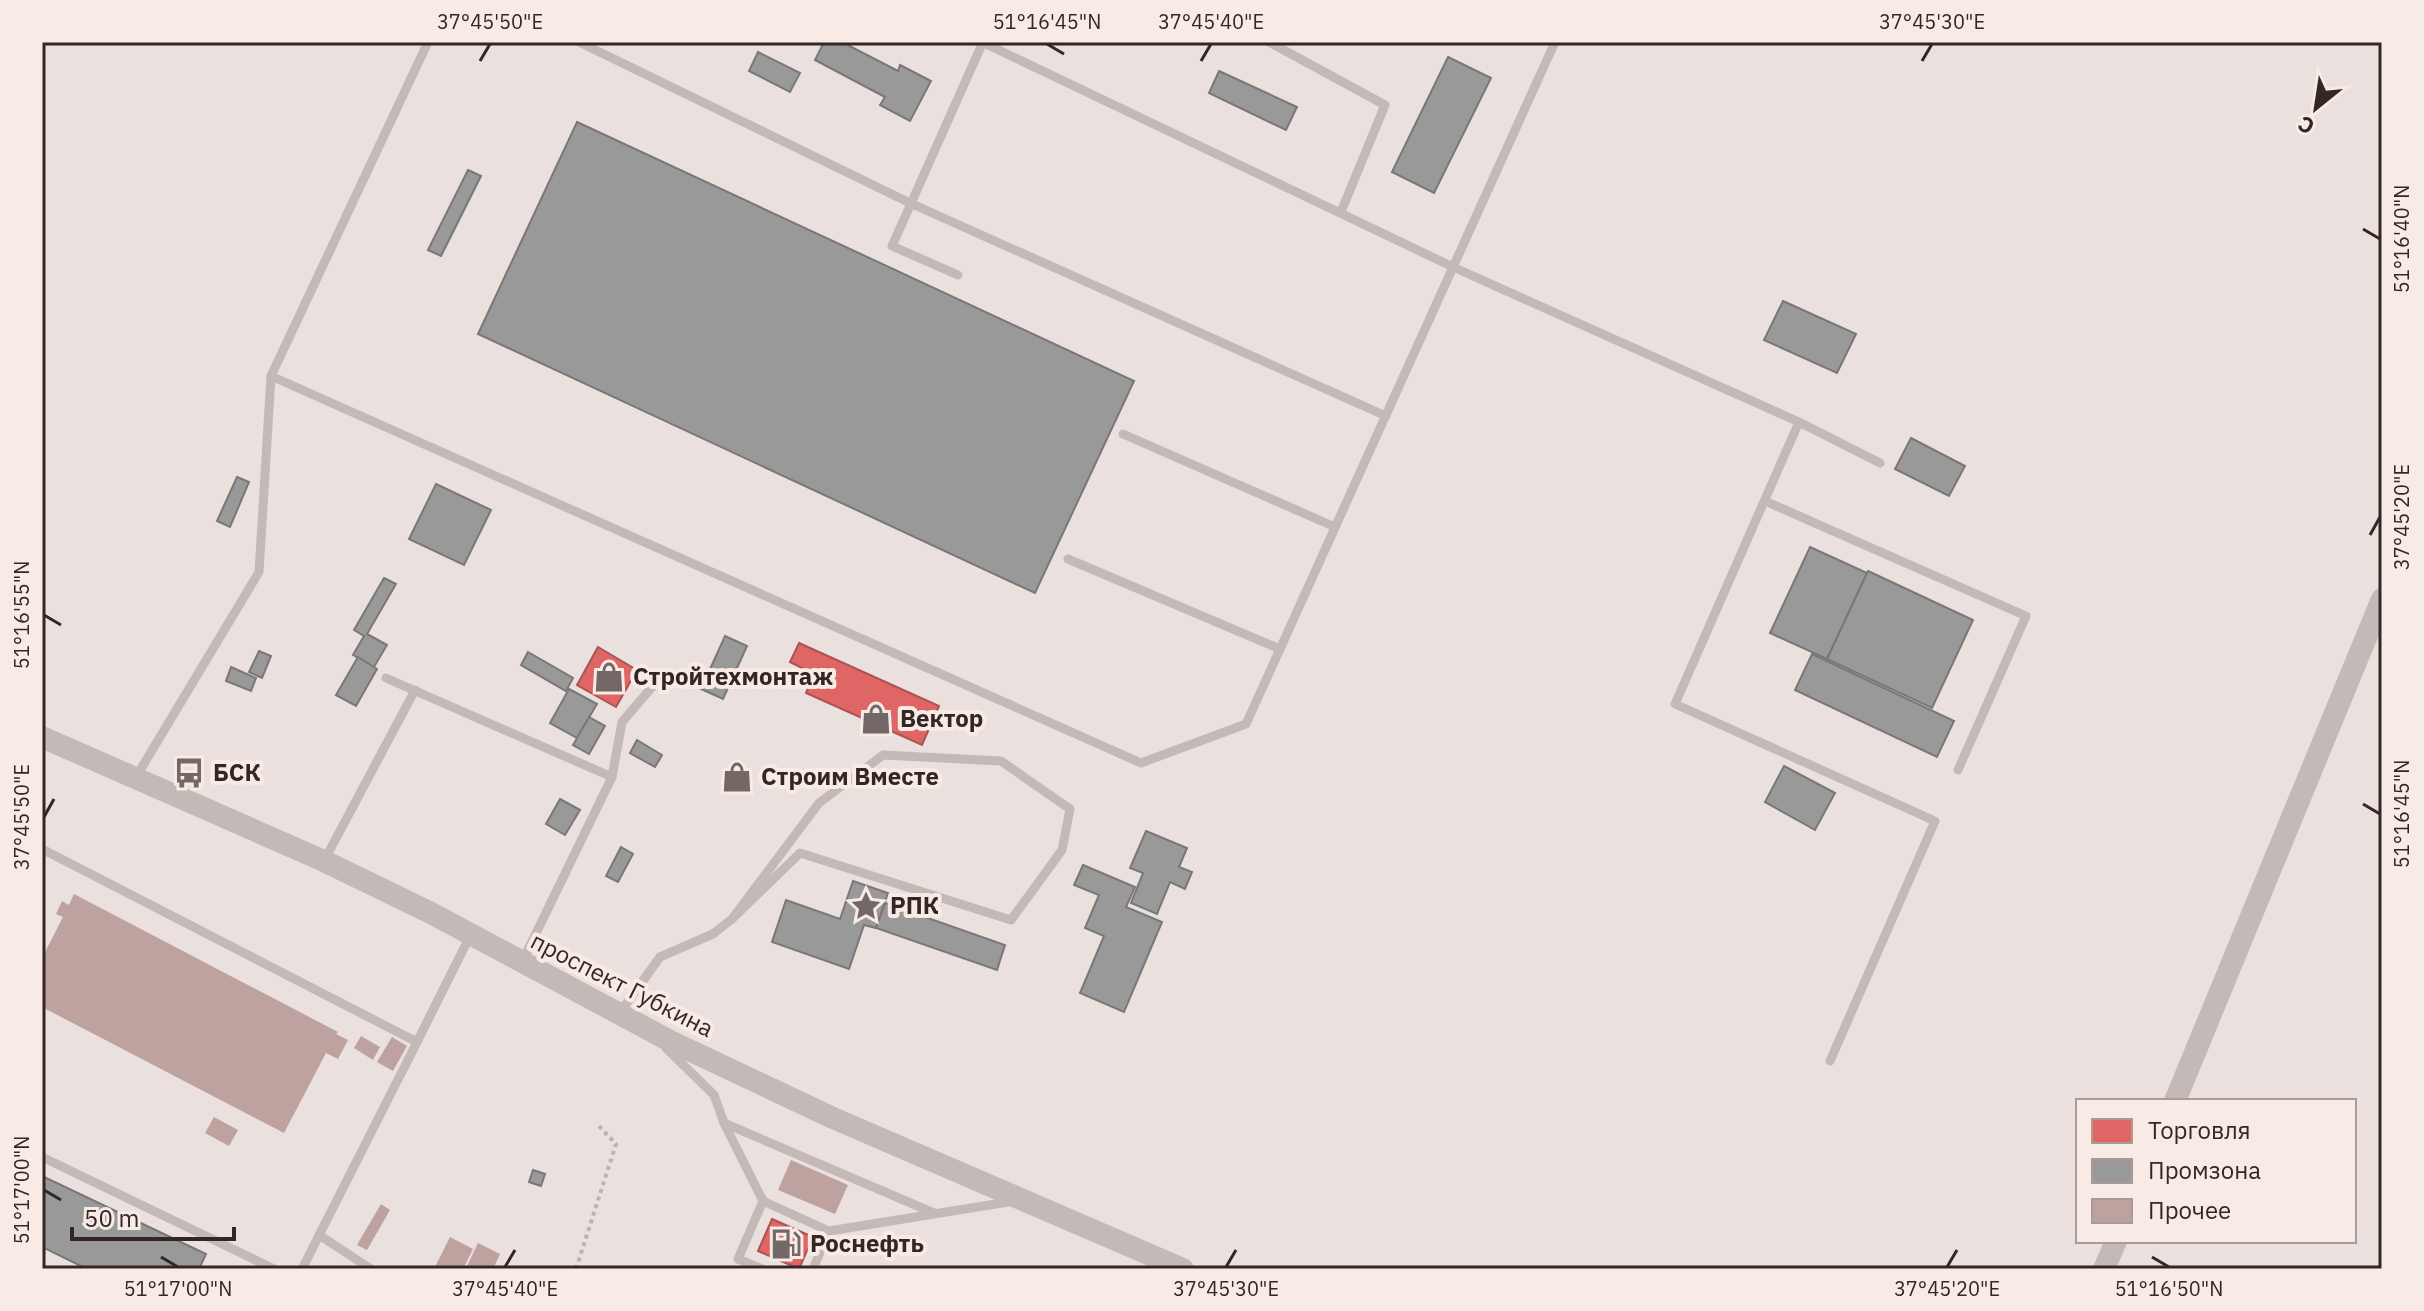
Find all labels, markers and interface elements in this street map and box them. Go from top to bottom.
text: 37°45'50"E [437,8,543,35]
text: 51°16'45"N [993,8,1101,35]
text: 37°45'40"E [1158,8,1264,35]
text: 37°45'30"E [1879,8,1985,35]
north arrow [2276,68,2356,148]
text: С [2292,110,2319,142]
text: 51°16'40"N [2388,185,2415,293]
text: 37°45'20"E [2388,464,2415,570]
text: 51°16'55"N [8,561,35,669]
shop icon: Стройтехмонтаж [592,660,626,694]
place label: Стройтехмонтаж [633,660,833,692]
shop icon: Вектор [859,702,893,736]
place label: Вектор [900,702,983,734]
bus stop icon: БСК [172,756,206,790]
place label: БСК [213,756,261,788]
shop icon: Строим Вместе [720,760,754,794]
place label: Строим Вместе [761,760,939,792]
text: 51°16'45"N [2388,760,2415,868]
text: 37°45'50"E [8,764,35,870]
place icon: РПК [849,889,883,923]
place label: РПК [890,889,939,921]
street label: проспект Губкина [526,924,719,1044]
legend [2076,1099,2356,1243]
text: Торговля [2148,1114,2251,1146]
text: 51°17'00"N [8,1136,35,1244]
text: Промзона [2148,1154,2261,1186]
scale bar [72,1191,234,1241]
text: Прочее [2148,1194,2231,1226]
text: 50 m [84,1202,139,1234]
fuel station icon: Роснефть [769,1227,803,1261]
place label: Роснефть [810,1227,924,1259]
text: 51°17'00"N [124,1275,232,1302]
text: 37°45'40"E [452,1275,558,1302]
text: 37°45'30"E [1173,1275,1279,1302]
text: 37°45'20"E [1894,1275,2000,1302]
text: 51°16'50"N [2115,1275,2223,1302]

